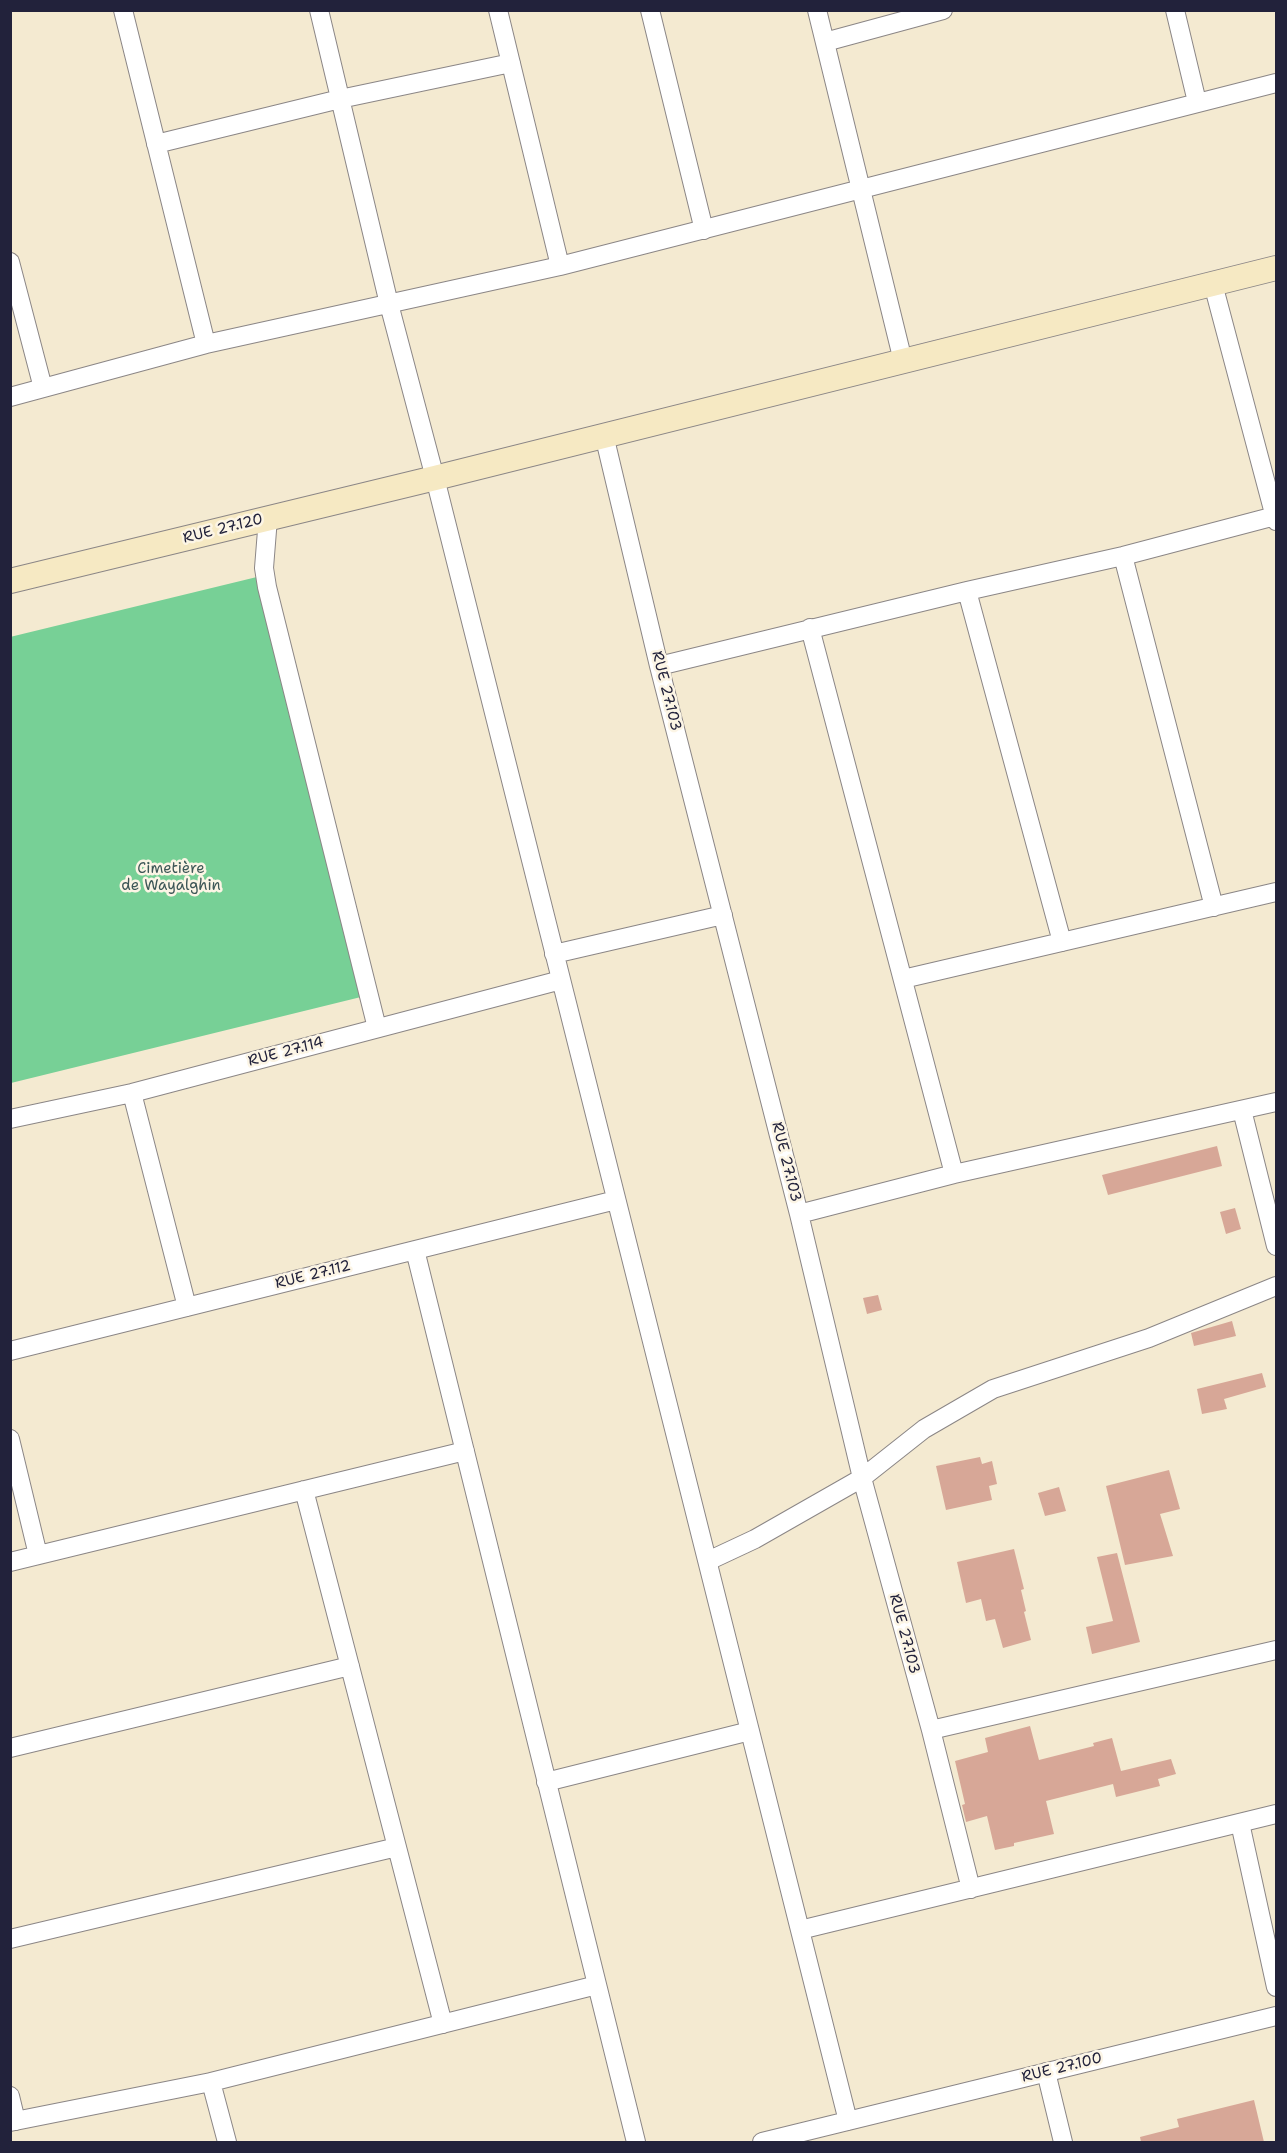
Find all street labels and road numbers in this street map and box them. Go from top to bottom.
street label: RUE 27.120 [181,510,265,548]
street label: RUE 27.103 [647,649,685,733]
street label: RUE 27.114 [246,1033,326,1071]
street label: RUE 27.103 [767,1120,805,1204]
street label: RUE 27.112 [273,1257,353,1293]
street label: RUE 27.103 [885,1592,923,1676]
street label: RUE 27.100 [1020,2049,1104,2087]

